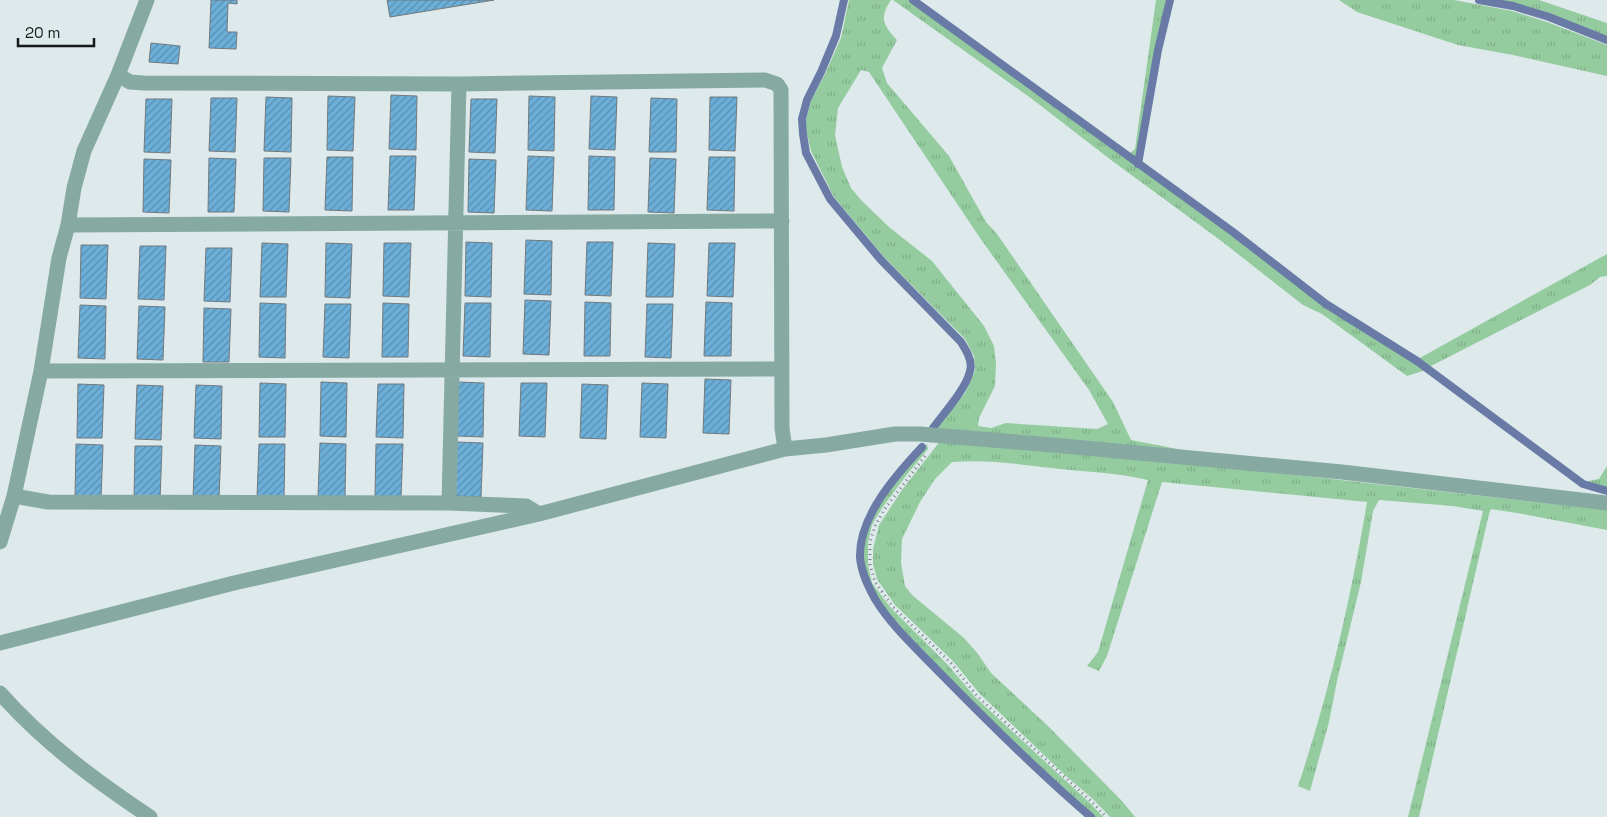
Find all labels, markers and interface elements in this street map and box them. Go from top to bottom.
scale bar [18,15,94,47]
text: 20 m [25,23,60,42]

